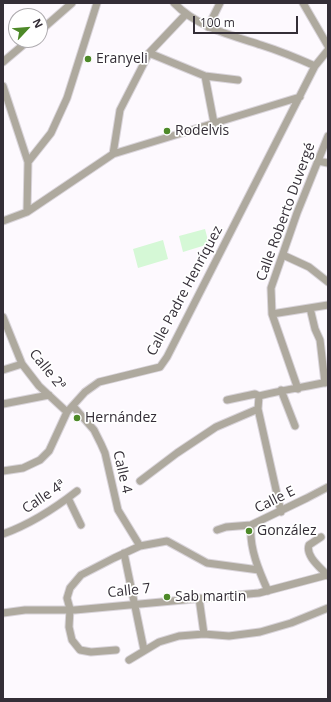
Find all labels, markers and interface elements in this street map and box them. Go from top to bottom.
north arrow [8,8,48,48]
scale bar [195,8,300,34]
text: 100 m [200,14,235,31]
text: N [30,16,47,30]
place label: Eranyeli [96,51,148,67]
marker: Eranyeli [83,54,93,64]
place label: Rodelvis [175,123,229,139]
marker: Rodelvis [162,126,172,136]
street label: Calle Roberto Duvergé [253,140,319,284]
street label: Calle Padre Henríquez [144,223,226,359]
street label: Calle 2ª [25,346,69,394]
place label: Hernández [85,410,157,426]
marker: Hernández [72,413,82,423]
street label: Calle 4 [109,449,135,495]
street label: Calle 4ª [19,477,69,517]
street label: Calle E [252,483,298,517]
place label: González [257,523,316,539]
marker: González [244,526,254,536]
street label: Calle 7 [107,580,151,602]
place label: Sab martin [175,589,246,605]
marker: Sab martin [162,592,172,602]

